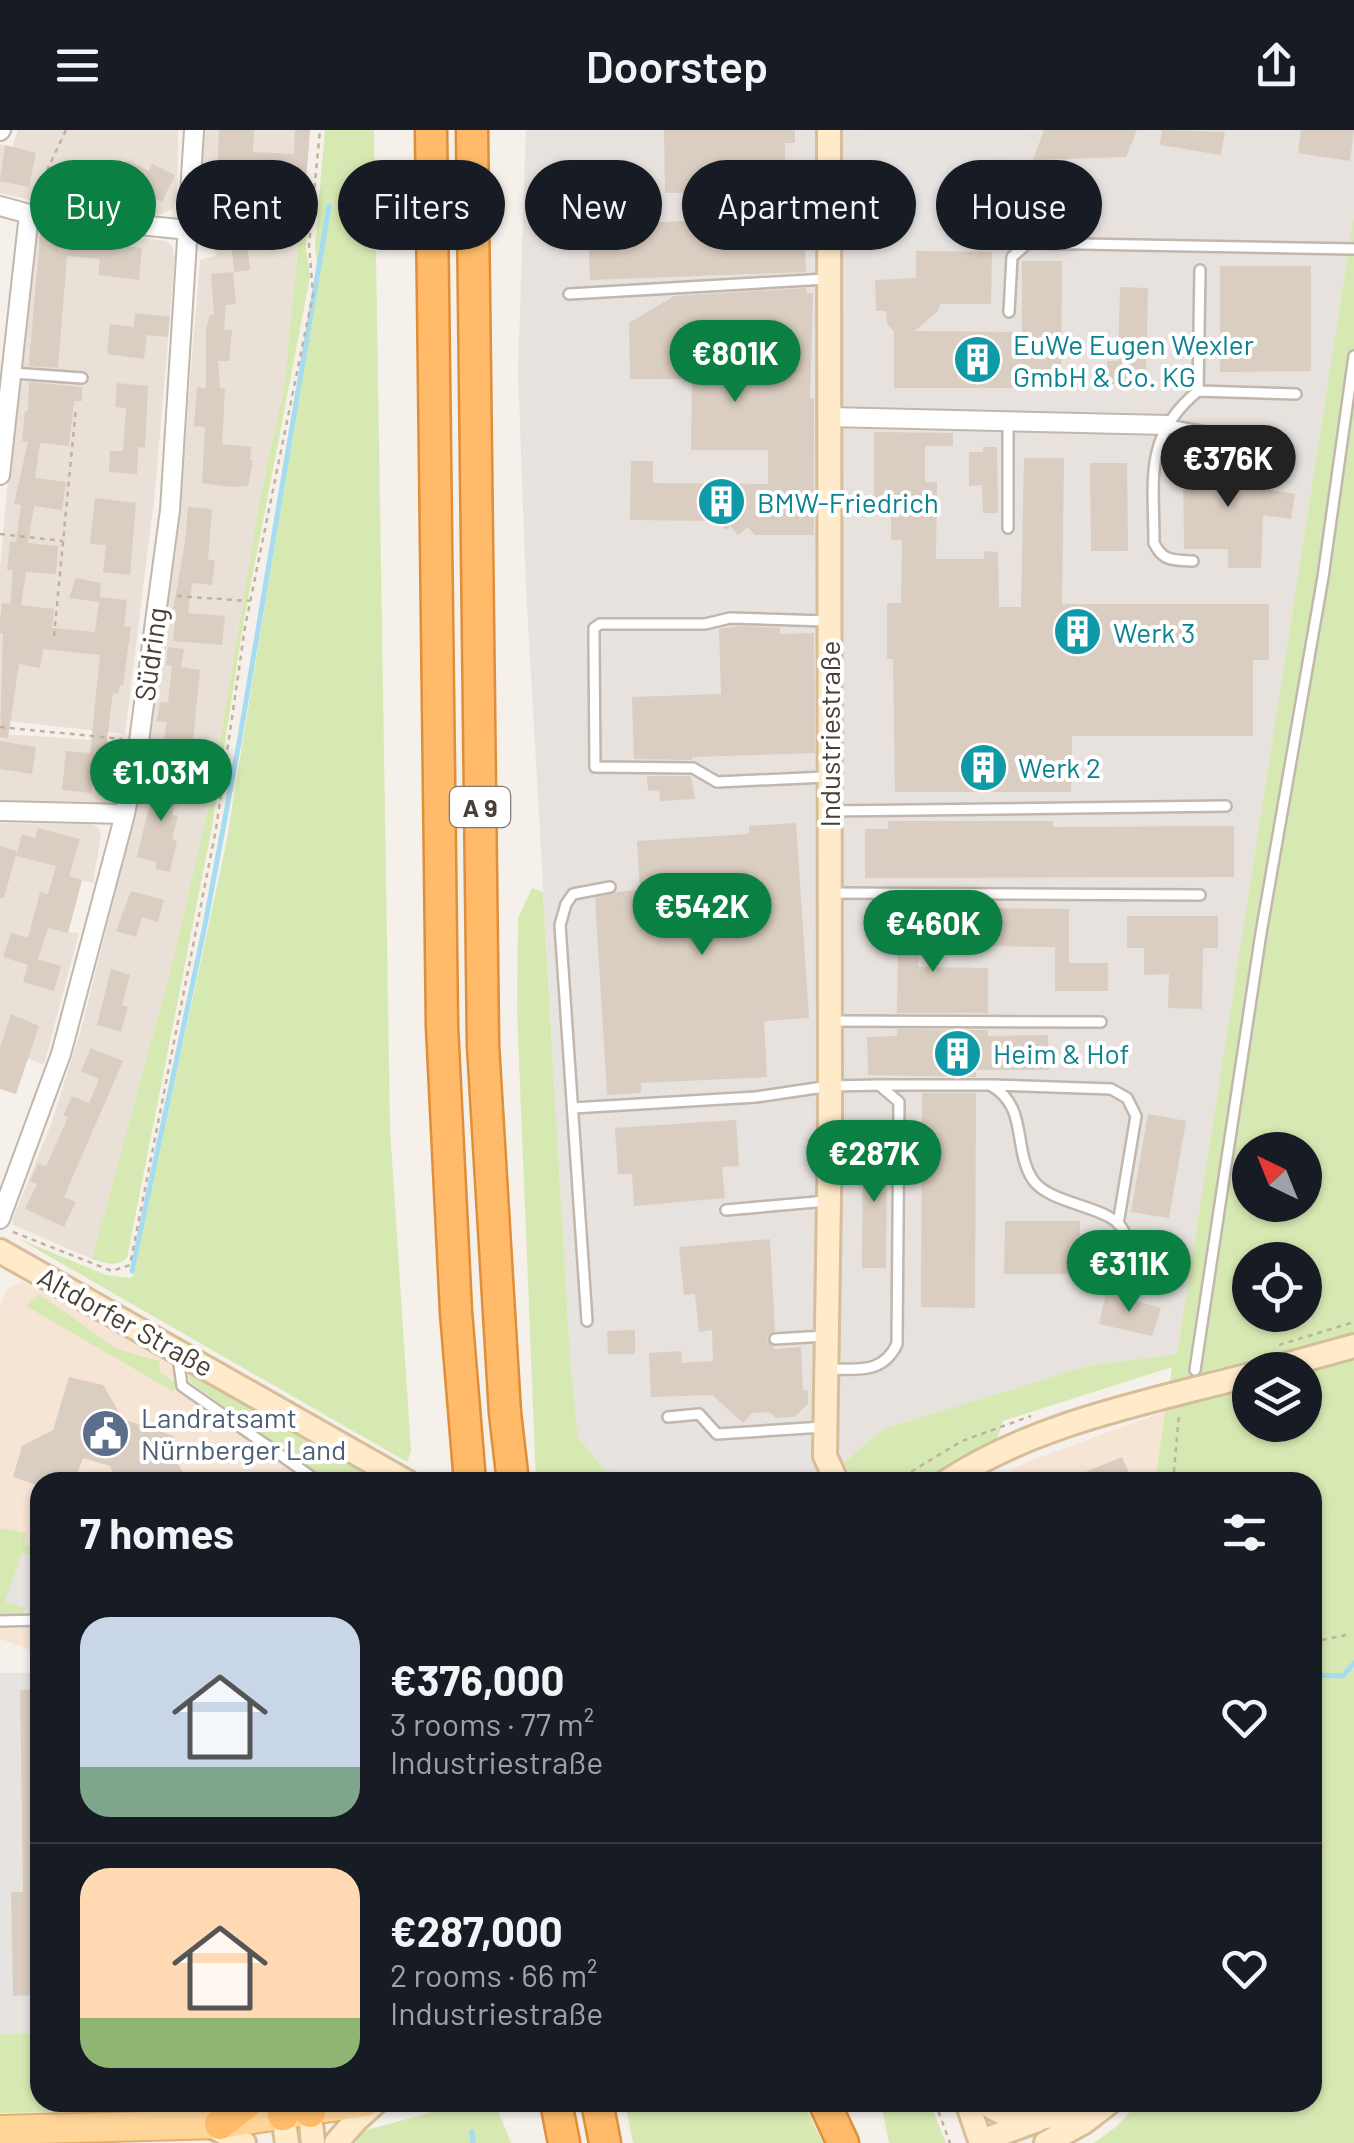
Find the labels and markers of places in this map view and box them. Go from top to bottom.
pin: €801K [665,320,805,405]
place label: EuWe Eugen Wexler GmbH & Co. KG [1013,327,1254,393]
building icon: EuWe Eugen Wexler GmbH & Co. KG [952,334,1004,386]
pin: €376K [1158,425,1298,510]
building icon: BMW-Friedrich [696,476,748,528]
place label: BMW-Friedrich [757,485,939,519]
building icon: Werk 3 [1052,606,1104,658]
place label: Werk 3 [1113,615,1195,649]
pin: €1.03M [80,739,242,824]
building icon: Werk 2 [957,741,1009,793]
place label: Werk 2 [1018,750,1101,784]
pin: €542K [632,873,772,958]
pin: €460K [863,890,1003,975]
building icon: Heim & Hof [932,1027,984,1079]
place label: Heim & Hof [993,1036,1130,1070]
pin: €287K [804,1120,944,1205]
pin: €311K [1059,1230,1199,1315]
place label: Landratsamt Nürnberger Land [141,1400,346,1466]
public building icon: Landratsamt Nürnberger Land [80,1407,132,1459]

